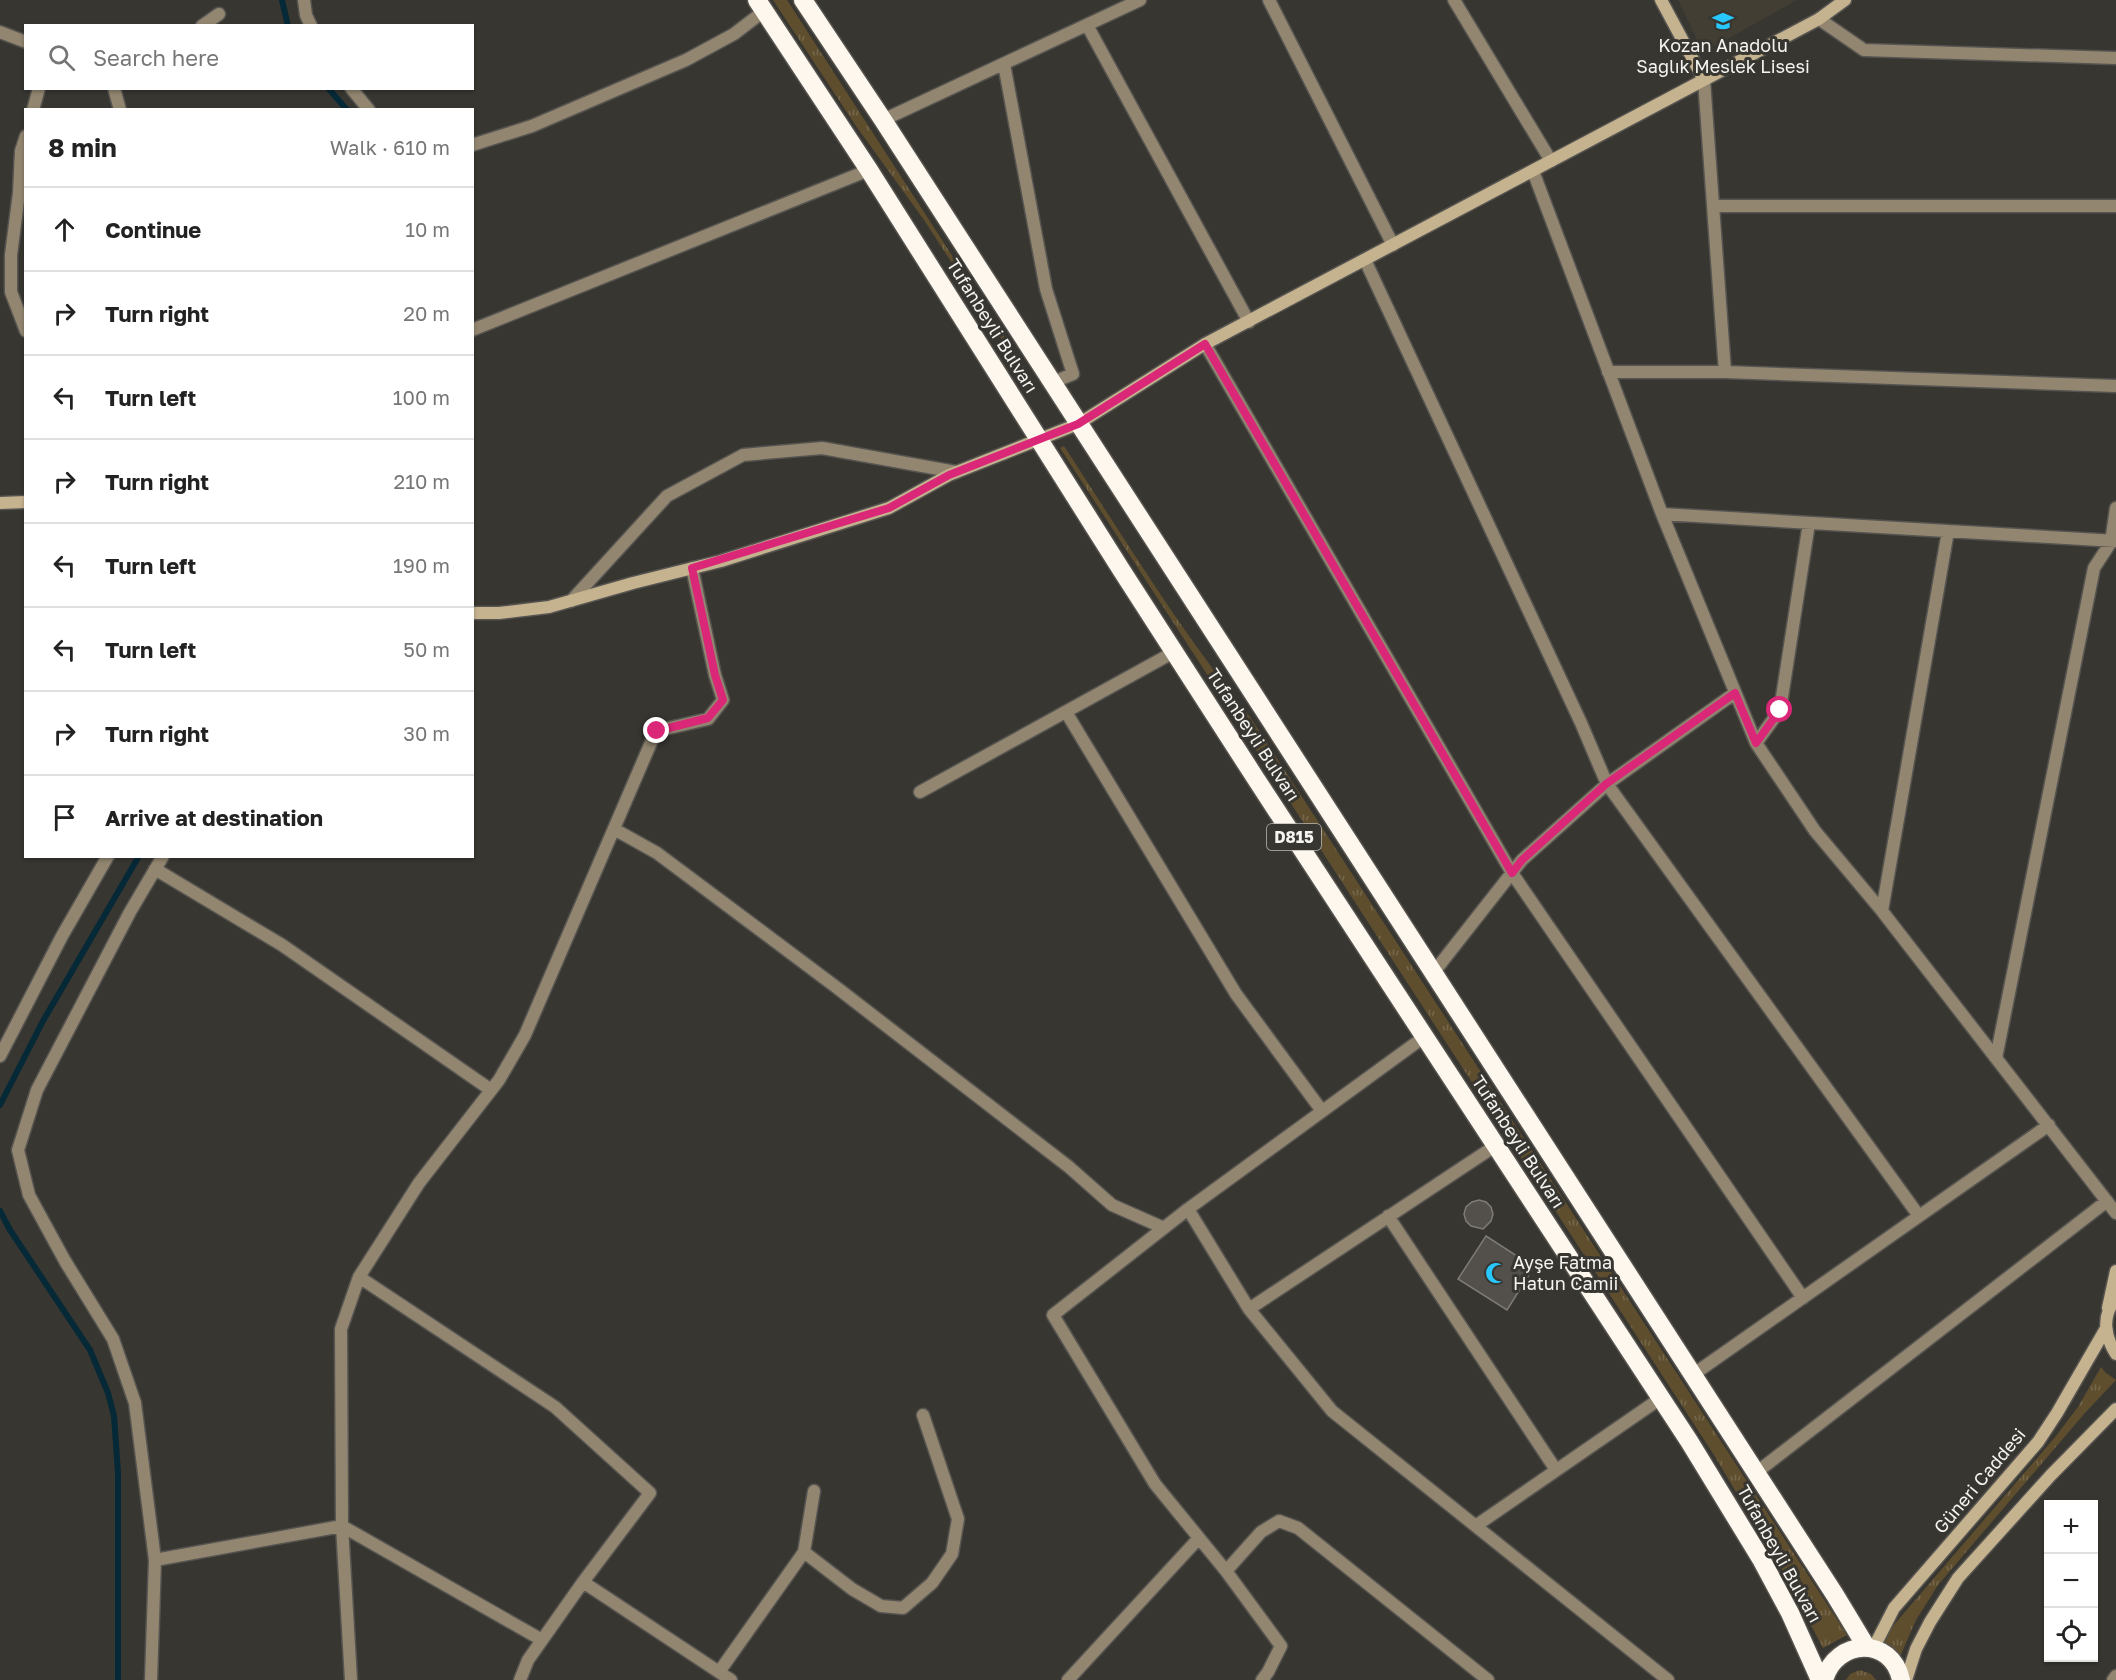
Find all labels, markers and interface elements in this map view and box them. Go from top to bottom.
school or university icon: Kozan Anadolu Sağlık Meslek Lisesi [1711,9,1735,33]
search box [24,24,474,90]
place label: Kozan Anadolu Sağlık Meslek Lisesi [1636,34,1810,77]
icon: search [45,41,78,74]
text: Search here [93,44,219,71]
text: 8 min [48,132,117,163]
text: Walk · 610 m [330,135,450,159]
icon: ahead [48,213,81,246]
text: Continue [105,216,201,243]
text: 10 m [405,217,450,241]
street label: Tufanbeyli Bulvarı [943,254,1043,397]
icon: right [48,297,81,330]
text: Turn right [105,300,209,327]
text: 20 m [403,301,450,325]
icon: left [48,381,81,414]
text: Turn left [105,384,196,411]
text: 100 m [393,385,450,409]
icon: right [48,465,81,498]
text: Turn right [105,468,209,495]
text: 210 m [394,469,450,493]
icon: left [48,549,81,582]
text: Turn left [105,552,196,579]
text: 190 m [393,553,450,577]
icon: left [48,633,81,666]
text: Turn left [105,636,196,663]
text: 50 m [403,637,450,661]
street label: Tufanbeyli Bulvarı [1203,664,1305,805]
route start [1766,696,1792,722]
icon: right [48,717,81,750]
route end [643,717,669,743]
text: Turn right [105,720,209,747]
text: 30 m [403,721,450,745]
icon: arrive [48,801,81,834]
text: Arrive at destination [105,804,323,831]
road number: D815 [1267,824,1321,850]
street label: Tufanbeyli Bulvarı [1468,1071,1570,1212]
place label: Ayşe Fatma Hatun Camii [1513,1251,1618,1294]
mosque icon: Ayşe Fatma Hatun Camii [1484,1261,1508,1285]
street label: Güneri Caddesi [1929,1423,2030,1538]
street label: Tufanbeyli Bulvarı [1733,1481,1827,1626]
map controls [2044,1500,2098,1662]
button: + [2044,1500,2098,1554]
button: − [2044,1554,2098,1608]
button: locate [2044,1608,2098,1662]

